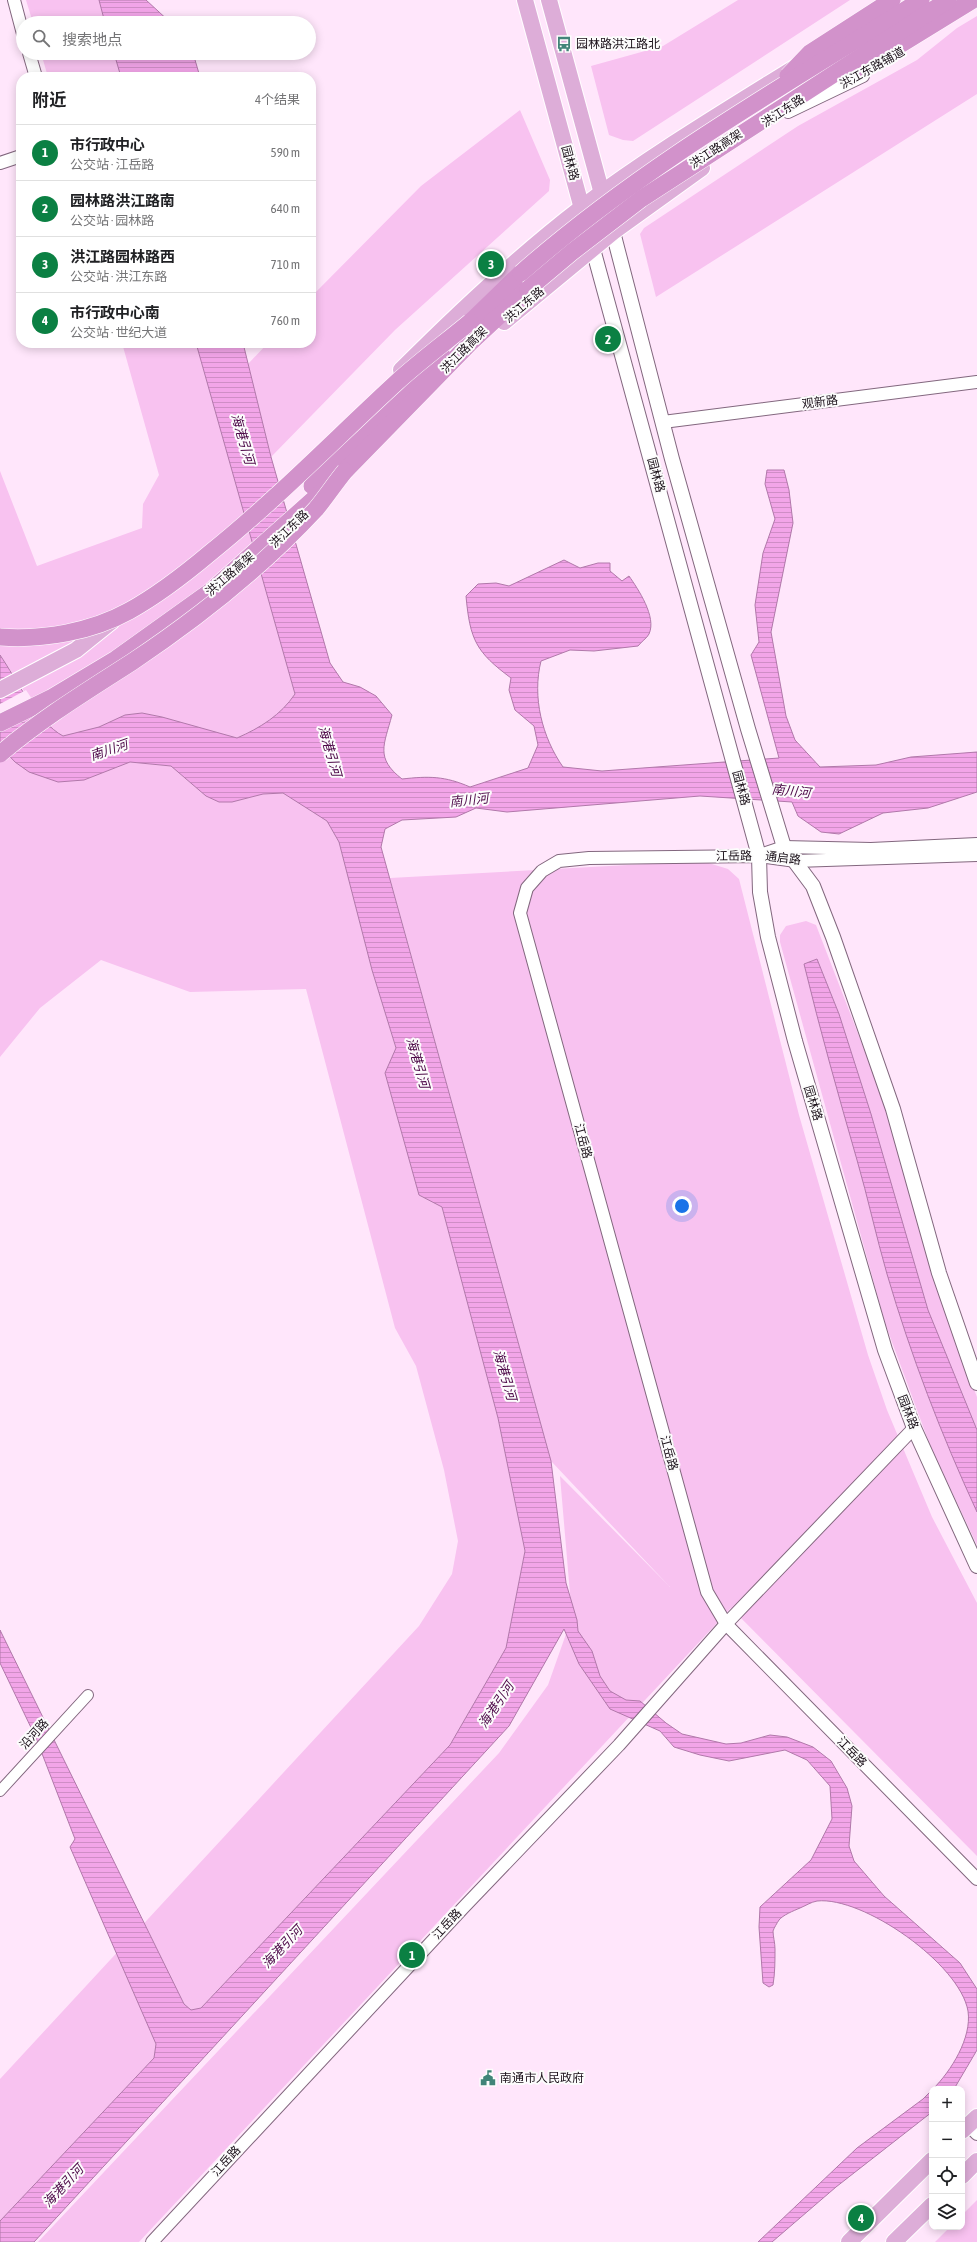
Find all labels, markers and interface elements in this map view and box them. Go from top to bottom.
search box [16,16,316,60]
icon: search [30,27,52,49]
text: 搜索地点 [62,31,122,48]
bus stop icon: 园林路洪江路北 [555,35,573,53]
place label: 园林路洪江路北 [576,37,660,51]
street label: 洪江东路辅道 [837,44,907,92]
text: 附近 [32,90,66,110]
text: 4个结果 [255,92,300,107]
street label: 洪江东路 [759,92,807,130]
street label: 洪江路高架 [687,127,745,171]
text: 市行政中心 [70,136,145,153]
street label: 园林路 [559,144,581,182]
text: 1 [42,145,48,160]
text: 590 m [271,145,300,160]
text: 公交站 · 江岳路 [70,157,154,172]
text: 园林路洪江路南 [70,192,175,209]
text: 2 [42,201,48,216]
text: 640 m [271,201,300,216]
text: 公交站 · 园林路 [70,213,154,228]
text: 洪江路园林路西 [70,248,175,265]
pin: 3 [478,249,504,279]
text: 3 [42,257,48,272]
text: 710 m [271,257,300,272]
text: 公交站 · 洪江东路 [70,269,167,284]
street label: 洪江东路 [501,284,547,326]
text: 市行政中心南 [70,304,160,321]
text: 4 [42,313,48,328]
text: 760 m [271,313,300,328]
street label: 洪江路高架 [438,324,490,376]
pin: 2 [595,324,621,354]
text: 公交站 · 世纪大道 [70,325,167,340]
street label: 观新路 [801,393,839,411]
water label: 海港引河 [229,412,258,469]
street label: 园林路 [645,456,667,494]
street label: 洪江东路 [267,507,311,551]
street label: 洪江路高架 [203,549,257,599]
water label: 海港引河 [316,724,345,781]
water label: 南川河 [88,736,133,763]
street label: 园林路 [730,769,752,807]
water label: 南川河 [771,782,814,801]
water label: 南川河 [449,790,492,809]
street label: 江岳路 [716,849,752,863]
street label: 通启路 [764,849,802,867]
water label: 海港引河 [404,1036,433,1093]
street label: 园林路 [801,1084,825,1122]
street label: 江岳路 [572,1122,594,1160]
your location [672,1196,692,1216]
water label: 海港引河 [491,1348,520,1405]
street label: 园林路 [895,1393,921,1431]
street label: 江岳路 [658,1434,680,1472]
water label: 海港引河 [475,1677,518,1731]
street label: 沿河路 [17,1716,51,1752]
street label: 江岳路 [834,1734,870,1770]
street label: 江岳路 [430,1906,464,1942]
water label: 海港引河 [259,1921,307,1971]
pin: 1 [399,1940,425,1970]
public building icon: 南通市人民政府 [479,2069,497,2087]
place label: 南通市人民政府 [500,2071,584,2085]
map controls [929,2086,965,2230]
button: + [929,2086,965,2122]
button: − [929,2122,965,2158]
street label: 江岳路 [209,2143,243,2179]
button: locate [929,2158,965,2194]
water label: 海港引河 [40,2160,88,2210]
button: layers [929,2194,965,2230]
pin: 4 [848,2203,874,2233]

